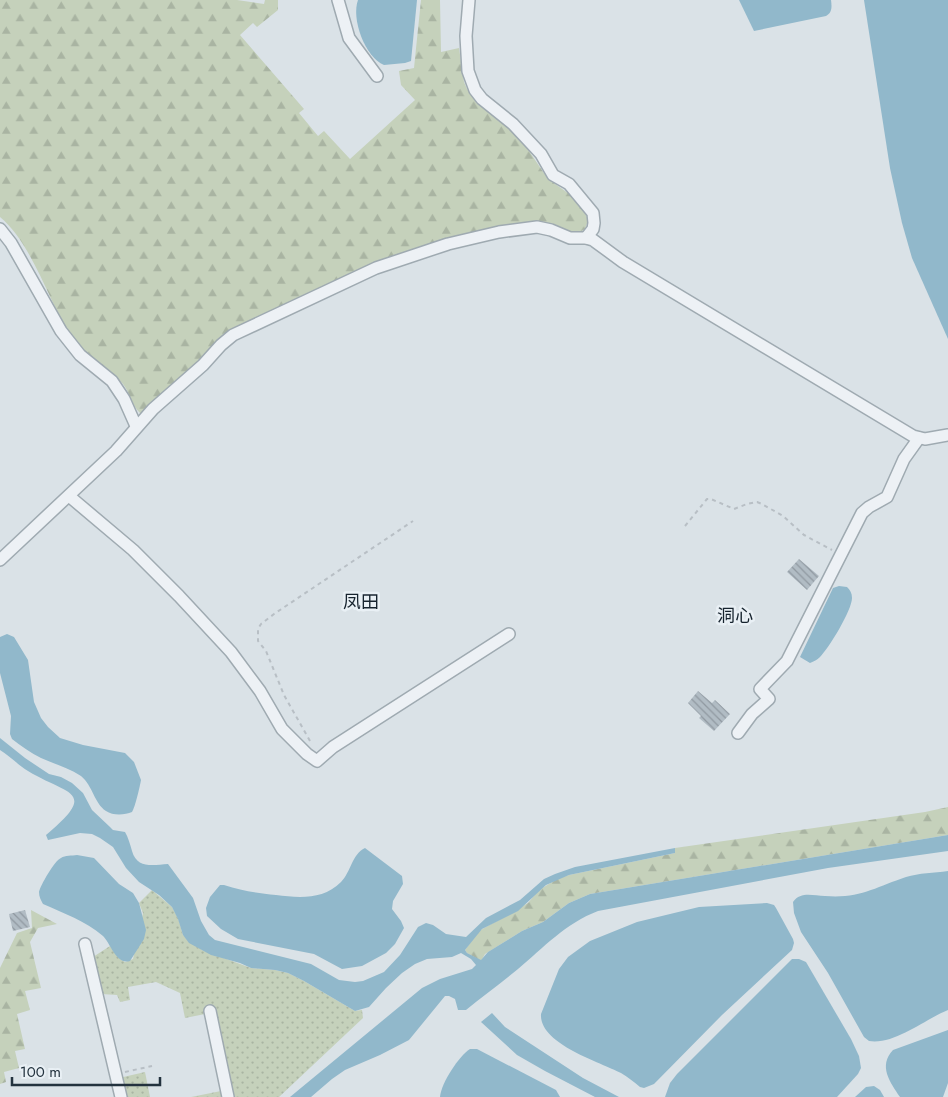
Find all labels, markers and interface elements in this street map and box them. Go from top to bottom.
district label: 凤田 [343,589,379,615]
district label: 洞心 [717,603,753,629]
scale bar [12,1054,160,1086]
text: 100 m [20,1061,61,1083]

